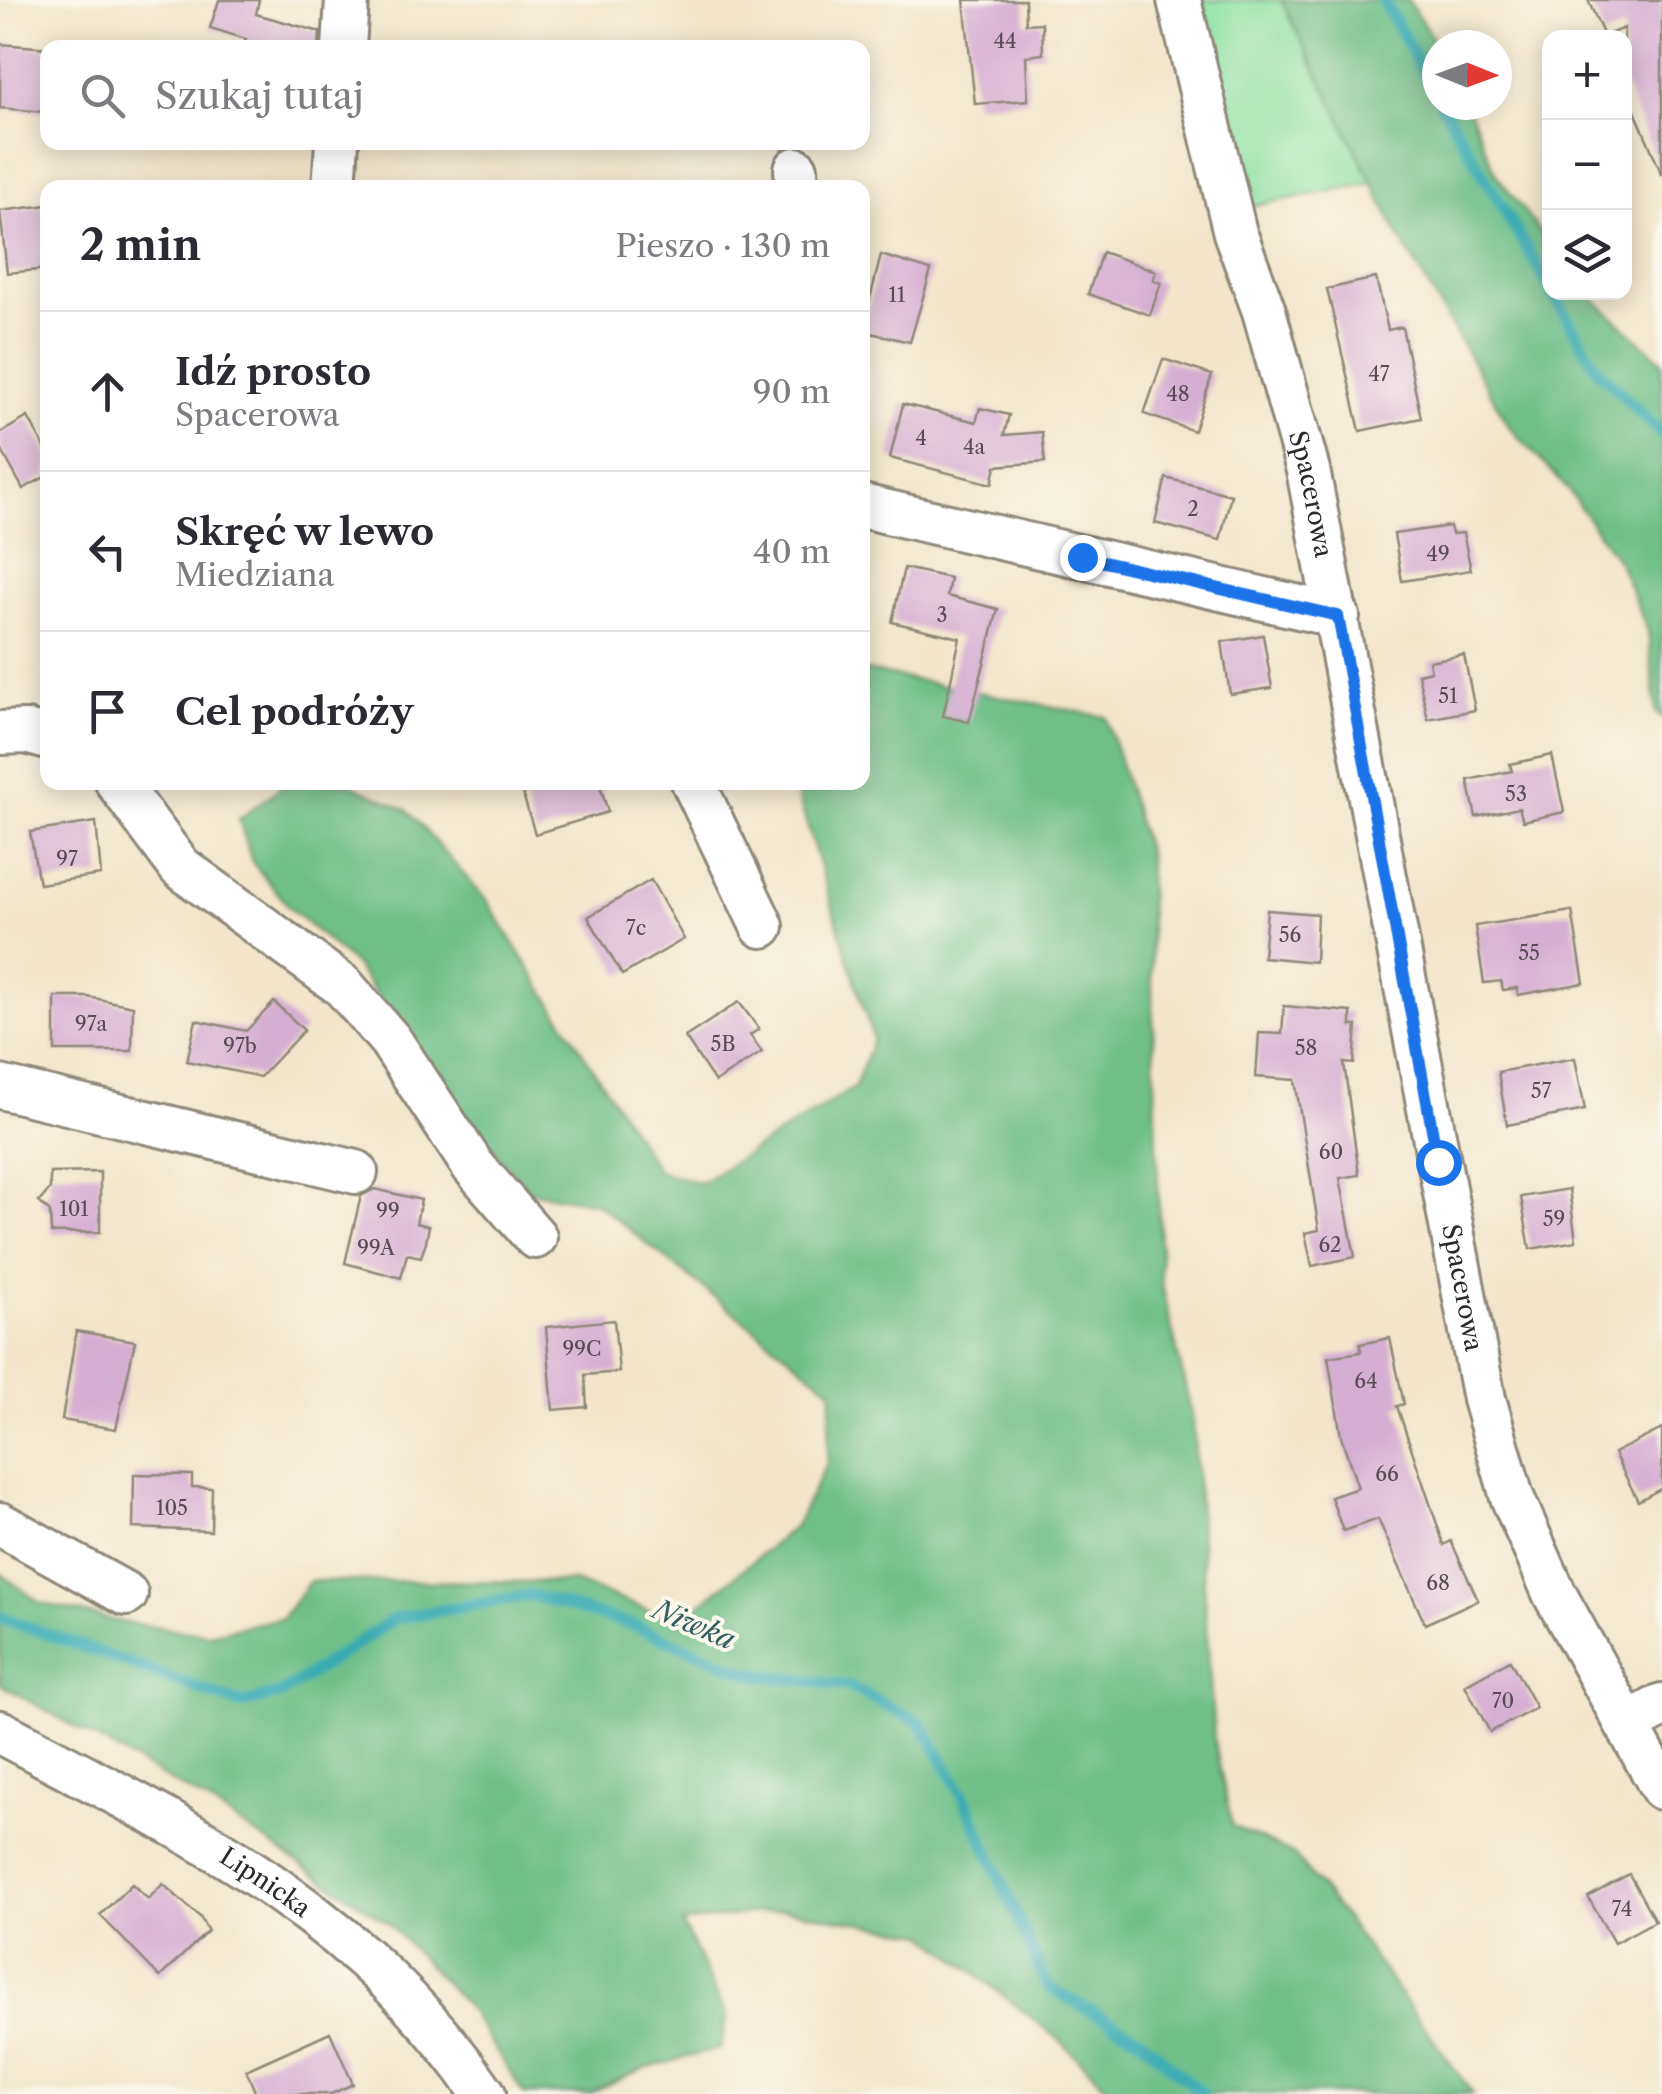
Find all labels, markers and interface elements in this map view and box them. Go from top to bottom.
house number: 44 [993,29,1017,53]
north arrow [1422,30,1512,120]
map controls [1542,30,1632,300]
button: + [1542,30,1632,120]
search box [40,40,870,150]
icon: search [75,68,130,123]
text: Szukaj tutaj [155,72,364,119]
button: − [1542,120,1632,210]
button: layers [1542,210,1632,300]
text: 2 min [80,219,201,271]
text: Pieszo · 130 m [615,226,830,265]
house number: 11 [889,283,906,307]
text: Idź prosto [175,348,371,395]
house number: 47 [1368,362,1390,386]
icon: ahead [80,364,135,419]
text: 90 m [753,372,830,411]
house number: 48 [1166,382,1190,406]
text: Spacerowa [175,395,340,434]
house number: 4 [915,426,927,450]
street label: Spacerowa [1282,427,1340,561]
house number: 4a [963,435,985,459]
house number: 2 [1187,497,1199,521]
text: Skręć w lewo [175,508,434,555]
icon: left [80,524,135,579]
text: 40 m [753,532,830,571]
route end [1060,535,1106,581]
house number: 49 [1426,542,1450,566]
text: Miedziana [175,555,335,594]
house number: 3 [936,603,948,627]
icon: arrive [80,684,135,739]
house number: 51 [1438,684,1458,708]
text: Cel podróży [175,688,413,735]
house number: 53 [1505,782,1527,806]
house number: 97 [56,847,78,871]
house number: 7c [626,916,646,940]
house number: 56 [1279,923,1301,947]
house number: 55 [1518,941,1540,965]
house number: 97a [75,1012,108,1036]
house number: 5B [711,1032,735,1056]
house number: 97b [223,1034,257,1058]
house number: 58 [1295,1036,1317,1060]
house number: 57 [1531,1079,1552,1103]
house number: 60 [1319,1140,1343,1164]
route start [1416,1140,1462,1186]
house number: 101 [59,1197,89,1221]
house number: 99 [376,1199,400,1223]
house number: 59 [1543,1207,1565,1231]
street label: Spacerowa [1436,1222,1490,1355]
house number: 62 [1318,1233,1342,1257]
house number: 99A [357,1236,396,1260]
house number: 99C [563,1337,601,1361]
house number: 64 [1354,1369,1378,1393]
house number: 66 [1375,1462,1399,1486]
house number: 105 [156,1496,188,1520]
house number: 68 [1426,1571,1450,1595]
water label: Niwka [646,1591,741,1657]
house number: 70 [1492,1689,1514,1713]
street label: Lipnicka [214,1840,318,1924]
house number: 74 [1612,1897,1632,1921]

